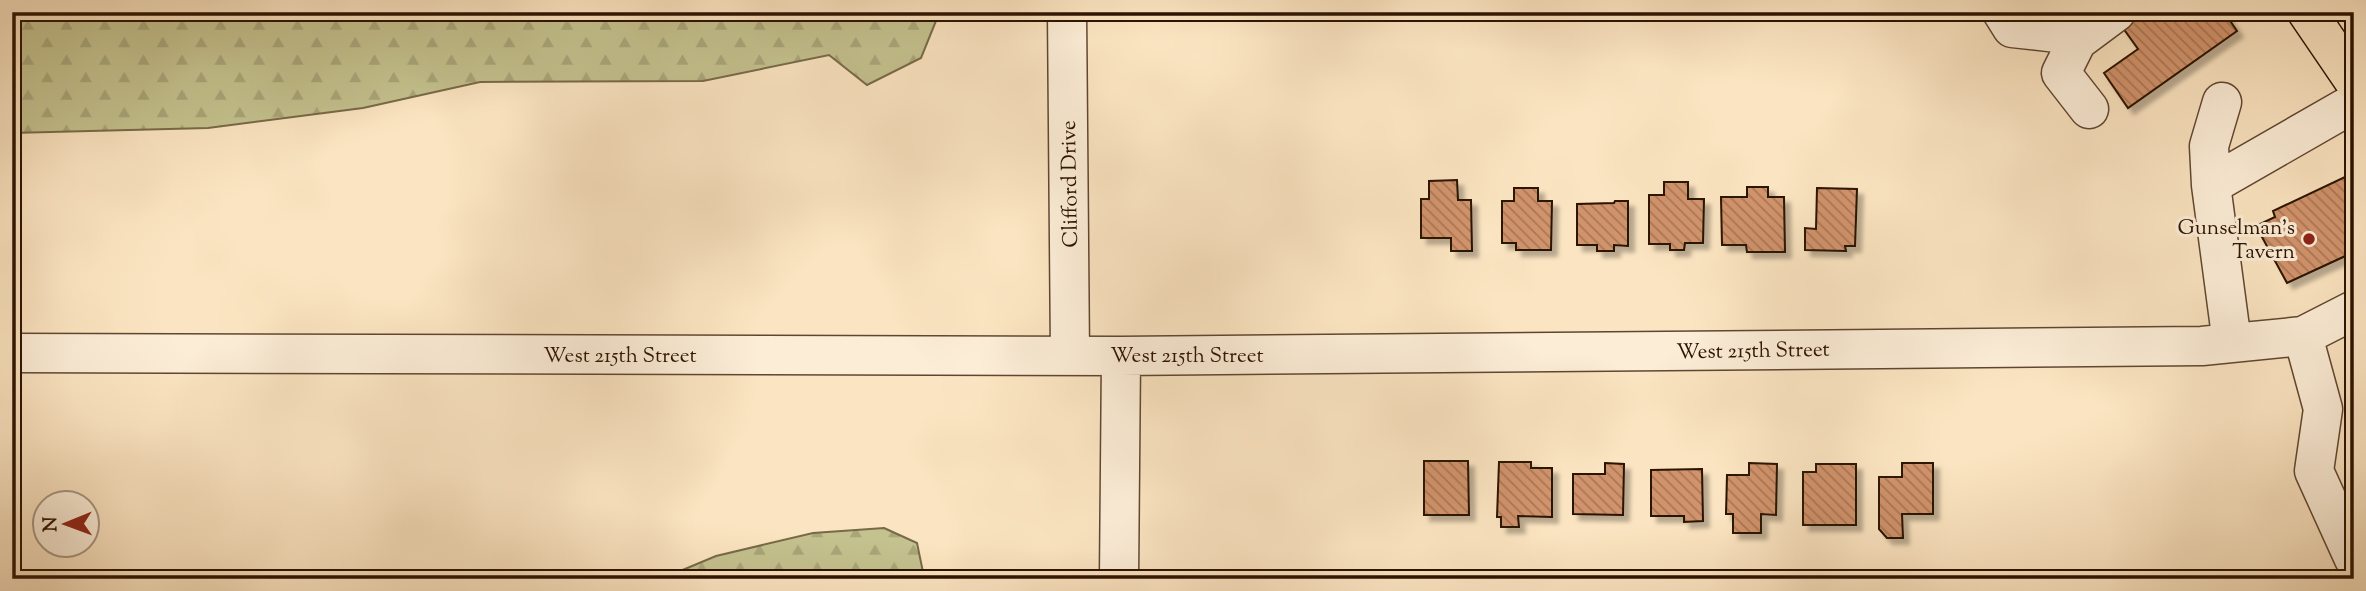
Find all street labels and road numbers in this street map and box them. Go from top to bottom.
street label: Clifford Drive [1055,120,1087,248]
street label: West 215th Street [1676,336,1830,368]
street label: West 215th Street [543,342,697,372]
street label: West 215th Street [1110,342,1264,372]

